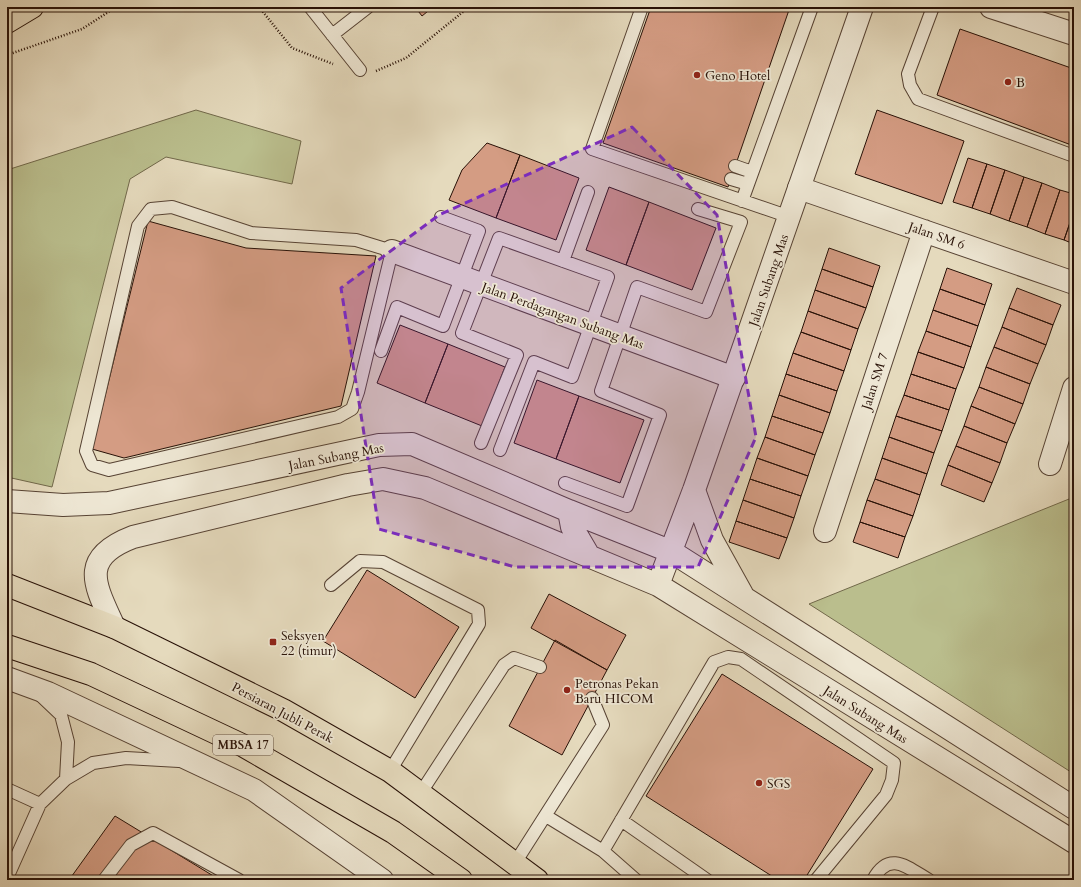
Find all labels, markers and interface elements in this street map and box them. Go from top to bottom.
place label: Geno Hotel [705,67,771,85]
marker: Geno Hotel [692,70,702,80]
place label: B [1016,74,1025,92]
marker: B [1003,77,1013,87]
street label: Jalan SM 6 [904,217,968,254]
street label: Jalan Subang Mas [744,232,793,331]
street label: Jalan Perdagangan Subang Mas [477,277,646,354]
street label: Jalan SM 7 [857,350,893,414]
street label: Jalan Subang Mas [285,439,385,475]
place label: Seksyen 22 (timur) [281,627,337,660]
marker: Seksyen 22 (timur) [268,637,278,647]
place label: Petronas Pekan Baru HICOM [575,675,659,708]
street label: Persiaran Jubli Perak [228,678,337,747]
street label: Jalan Subang Mas [818,681,911,748]
marker: Petronas Pekan Baru HICOM [562,685,572,695]
road number: MBSA 17 [213,735,273,755]
place label: SGS [767,775,790,793]
marker: SGS [754,778,764,788]

